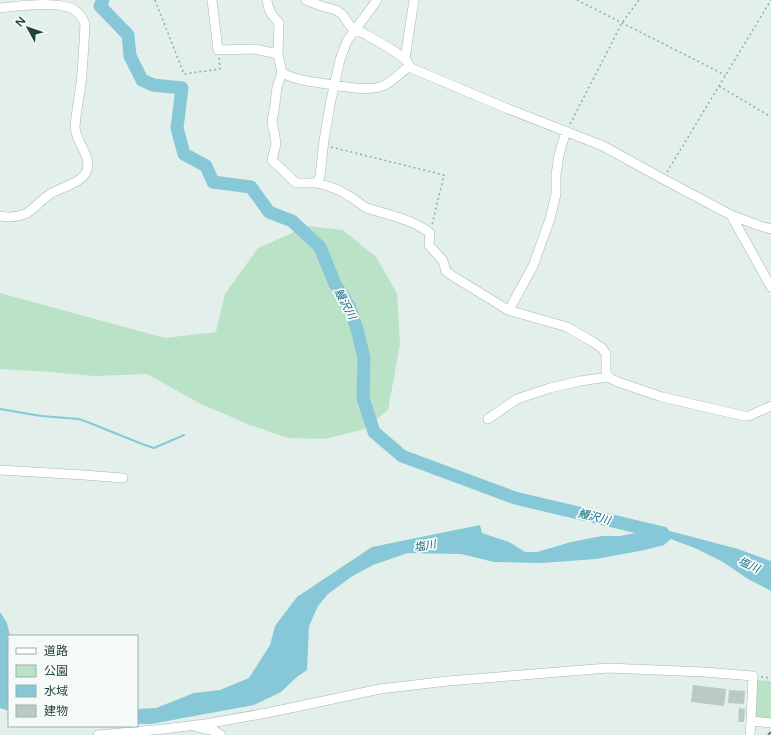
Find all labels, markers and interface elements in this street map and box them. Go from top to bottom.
north arrow [8,8,48,48]
text: N [13,14,29,29]
water label: 鰻沢川 [332,286,359,323]
water label: 鰻沢川 [576,507,613,528]
water label: 塩川 [413,538,438,554]
water label: 塩川 [736,555,763,576]
legend [8,635,138,727]
text: 道路 [44,644,68,658]
text: 公園 [44,664,68,678]
text: 水域 [44,684,68,698]
text: 建物 [44,704,68,718]

